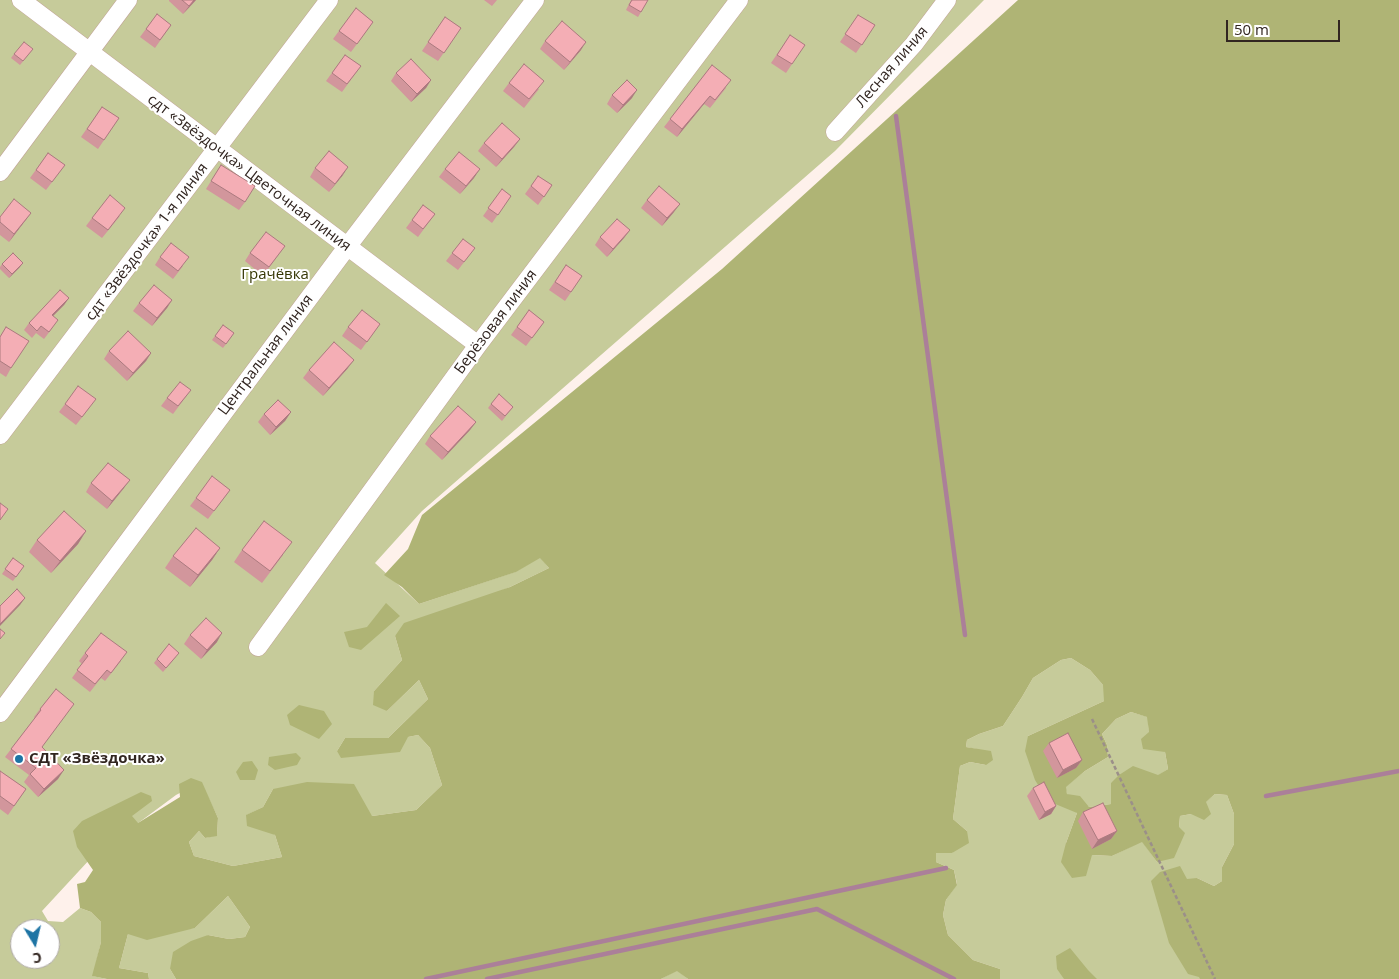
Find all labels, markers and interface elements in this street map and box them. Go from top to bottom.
scale bar [1229,10,1343,42]
text: 50 m [1234,19,1269,39]
street label: Лесная линия [852,23,932,111]
street label: сдт «Звёздочка» Цветочная линия [144,91,354,255]
street label: сдт «Звёздочка» 1-я линия [82,160,212,324]
park label: Грачёвка [241,266,309,284]
street label: Берёзовая линия [451,266,541,378]
street label: Центральная линия [215,291,317,419]
place label: СДТ «Звёздочка» [29,750,165,768]
marker: СДТ «Звёздочка» [13,753,25,765]
north arrow [10,919,60,969]
text: С [31,948,43,968]

